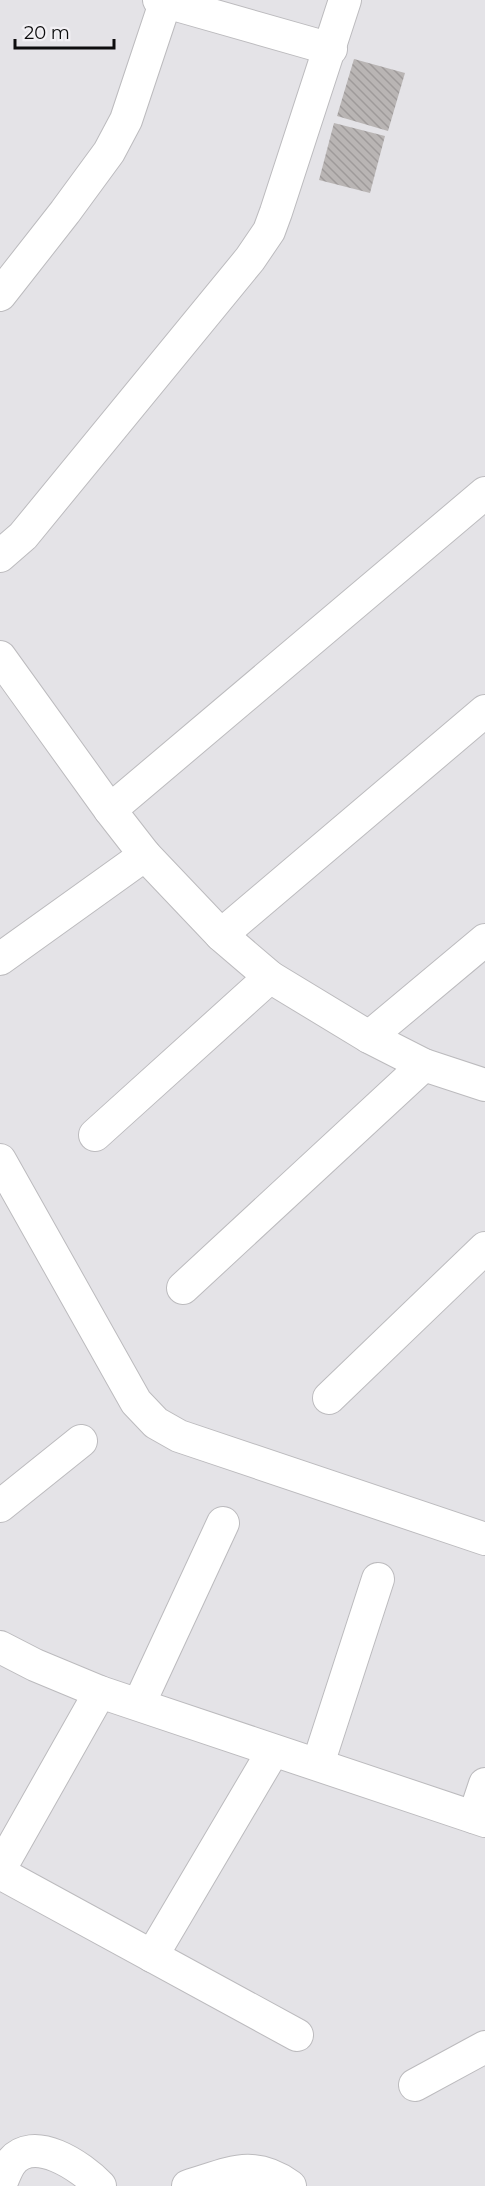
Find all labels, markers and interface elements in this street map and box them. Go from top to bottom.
scale bar [15,12,114,50]
text: 20 m [24,22,70,44]

